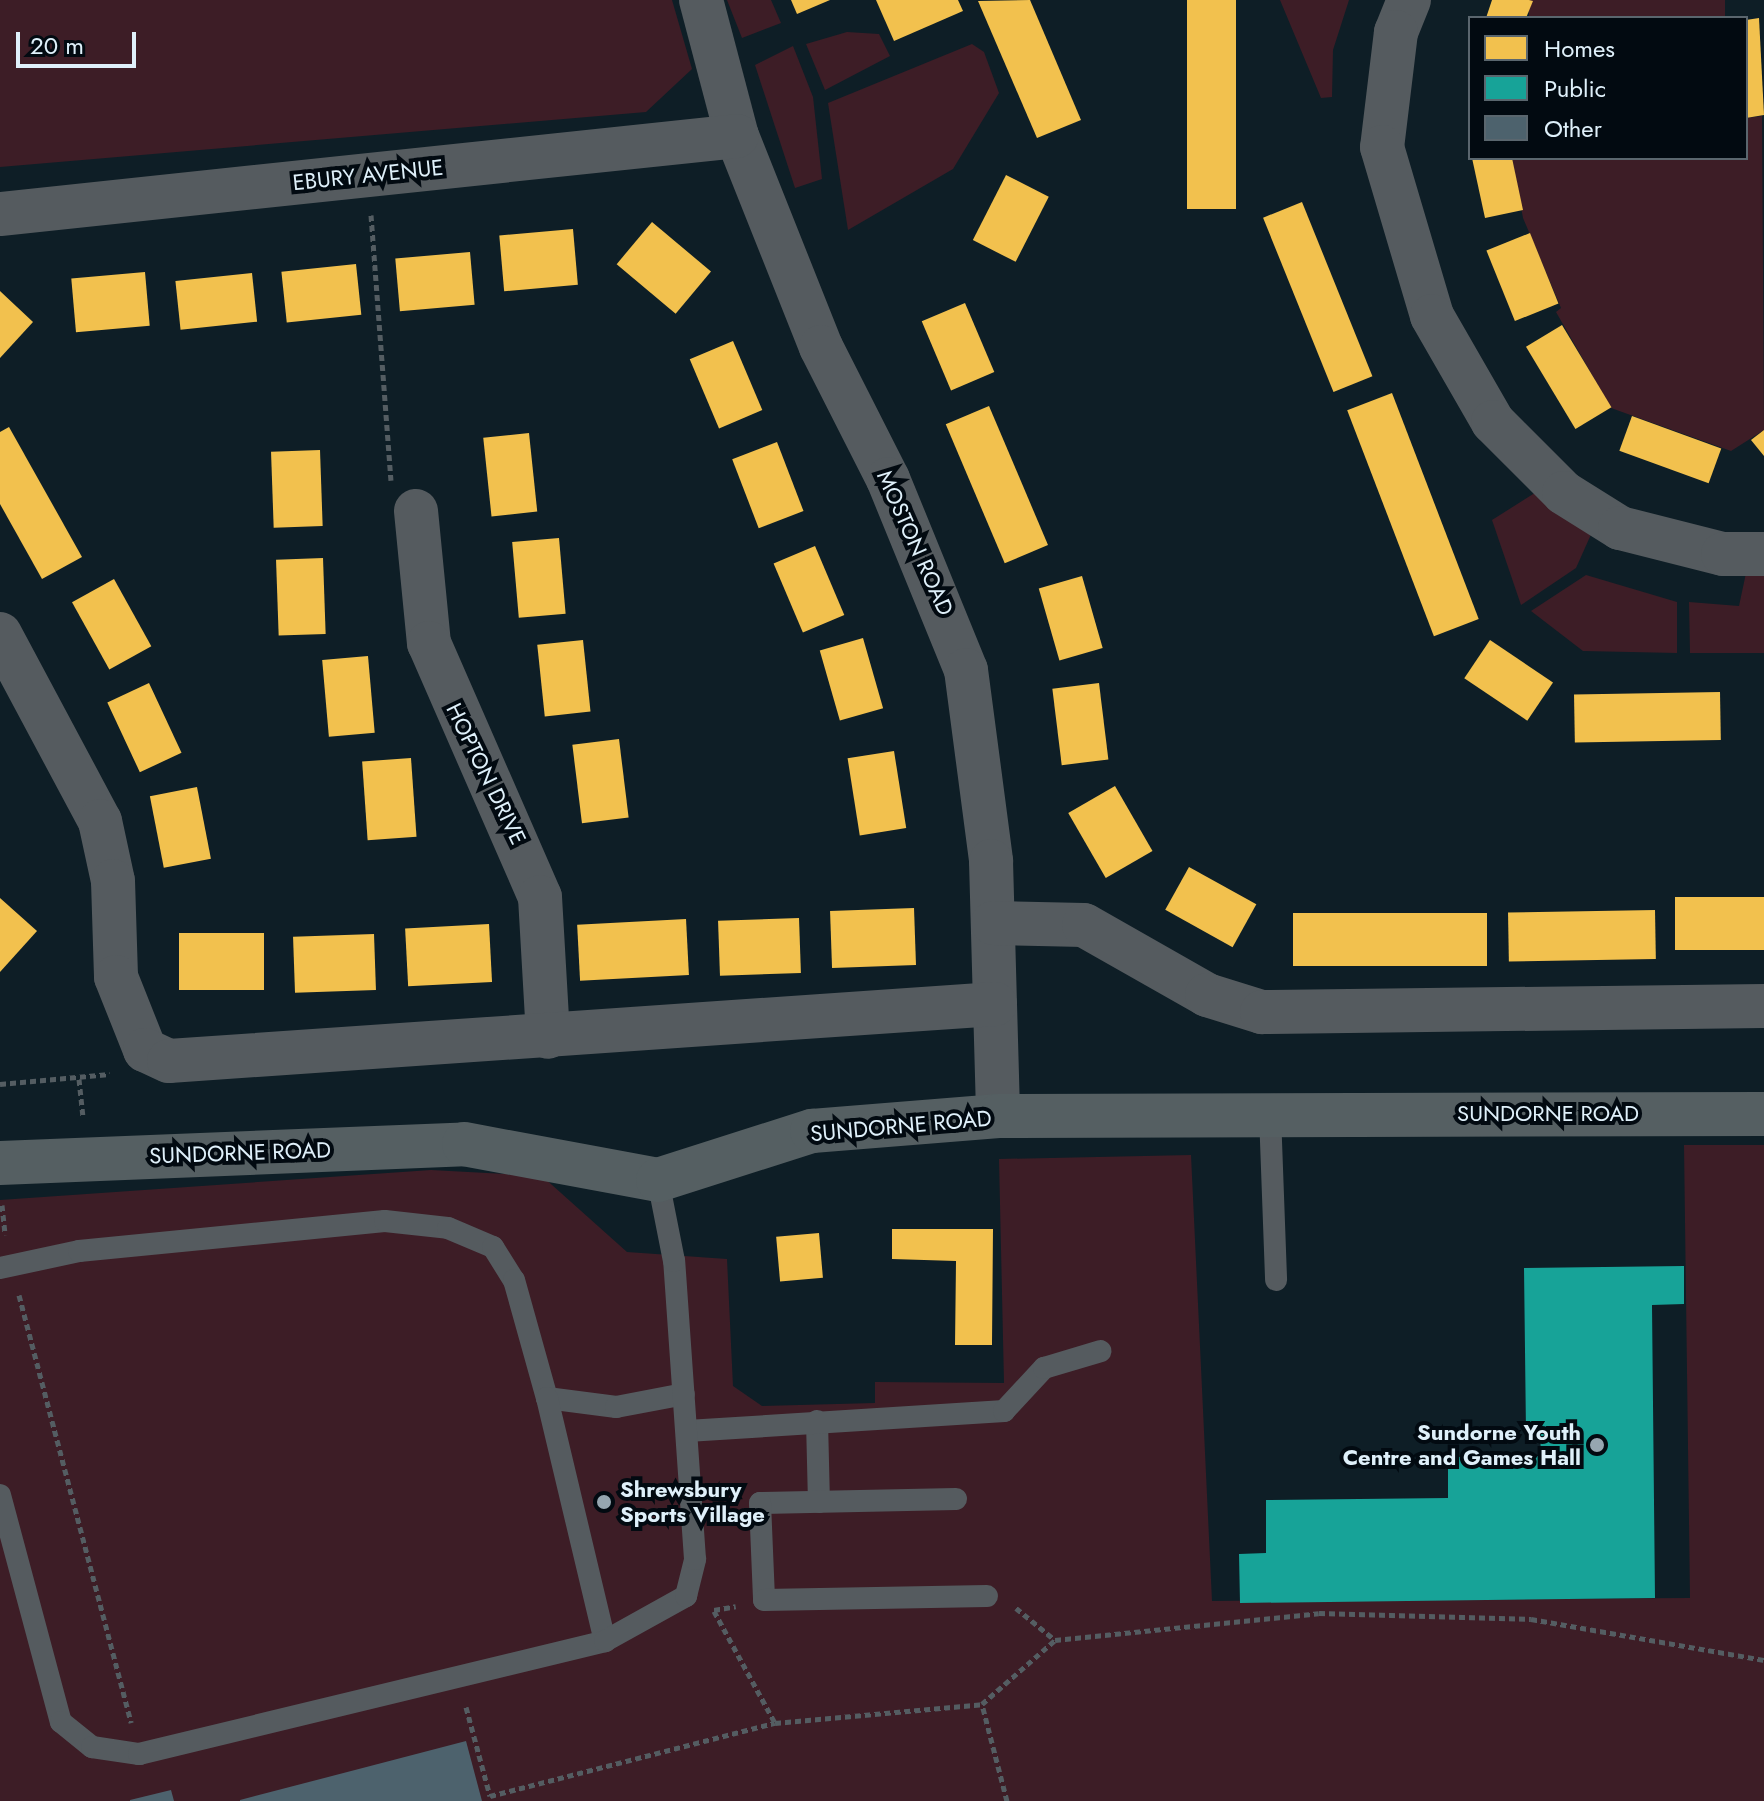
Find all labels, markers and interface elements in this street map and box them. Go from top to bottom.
scale bar [20,16,140,66]
legend [1468,16,1748,160]
text: 20 m [30,28,84,63]
text: Homes [1544,31,1615,66]
text: Public [1544,71,1606,106]
text: Other [1544,111,1602,146]
street label: EBURY AVENUE [291,154,445,196]
street label: MOSTON ROAD [871,466,959,620]
street label: HOPTON DRIVE [440,699,532,849]
street label: SUNDORNE ROAD [1457,1101,1639,1127]
street label: SUNDORNE ROAD [809,1105,993,1147]
street label: SUNDORNE ROAD [149,1137,331,1169]
place label: Sundorne Youth Centre and Games Hall [1343,1419,1581,1470]
marker: Sundorne Youth Centre and Games Hall [1588,1436,1606,1454]
place label: Shrewsbury Sports Village [620,1476,765,1528]
marker: Shrewsbury Sports Village [595,1493,613,1511]

